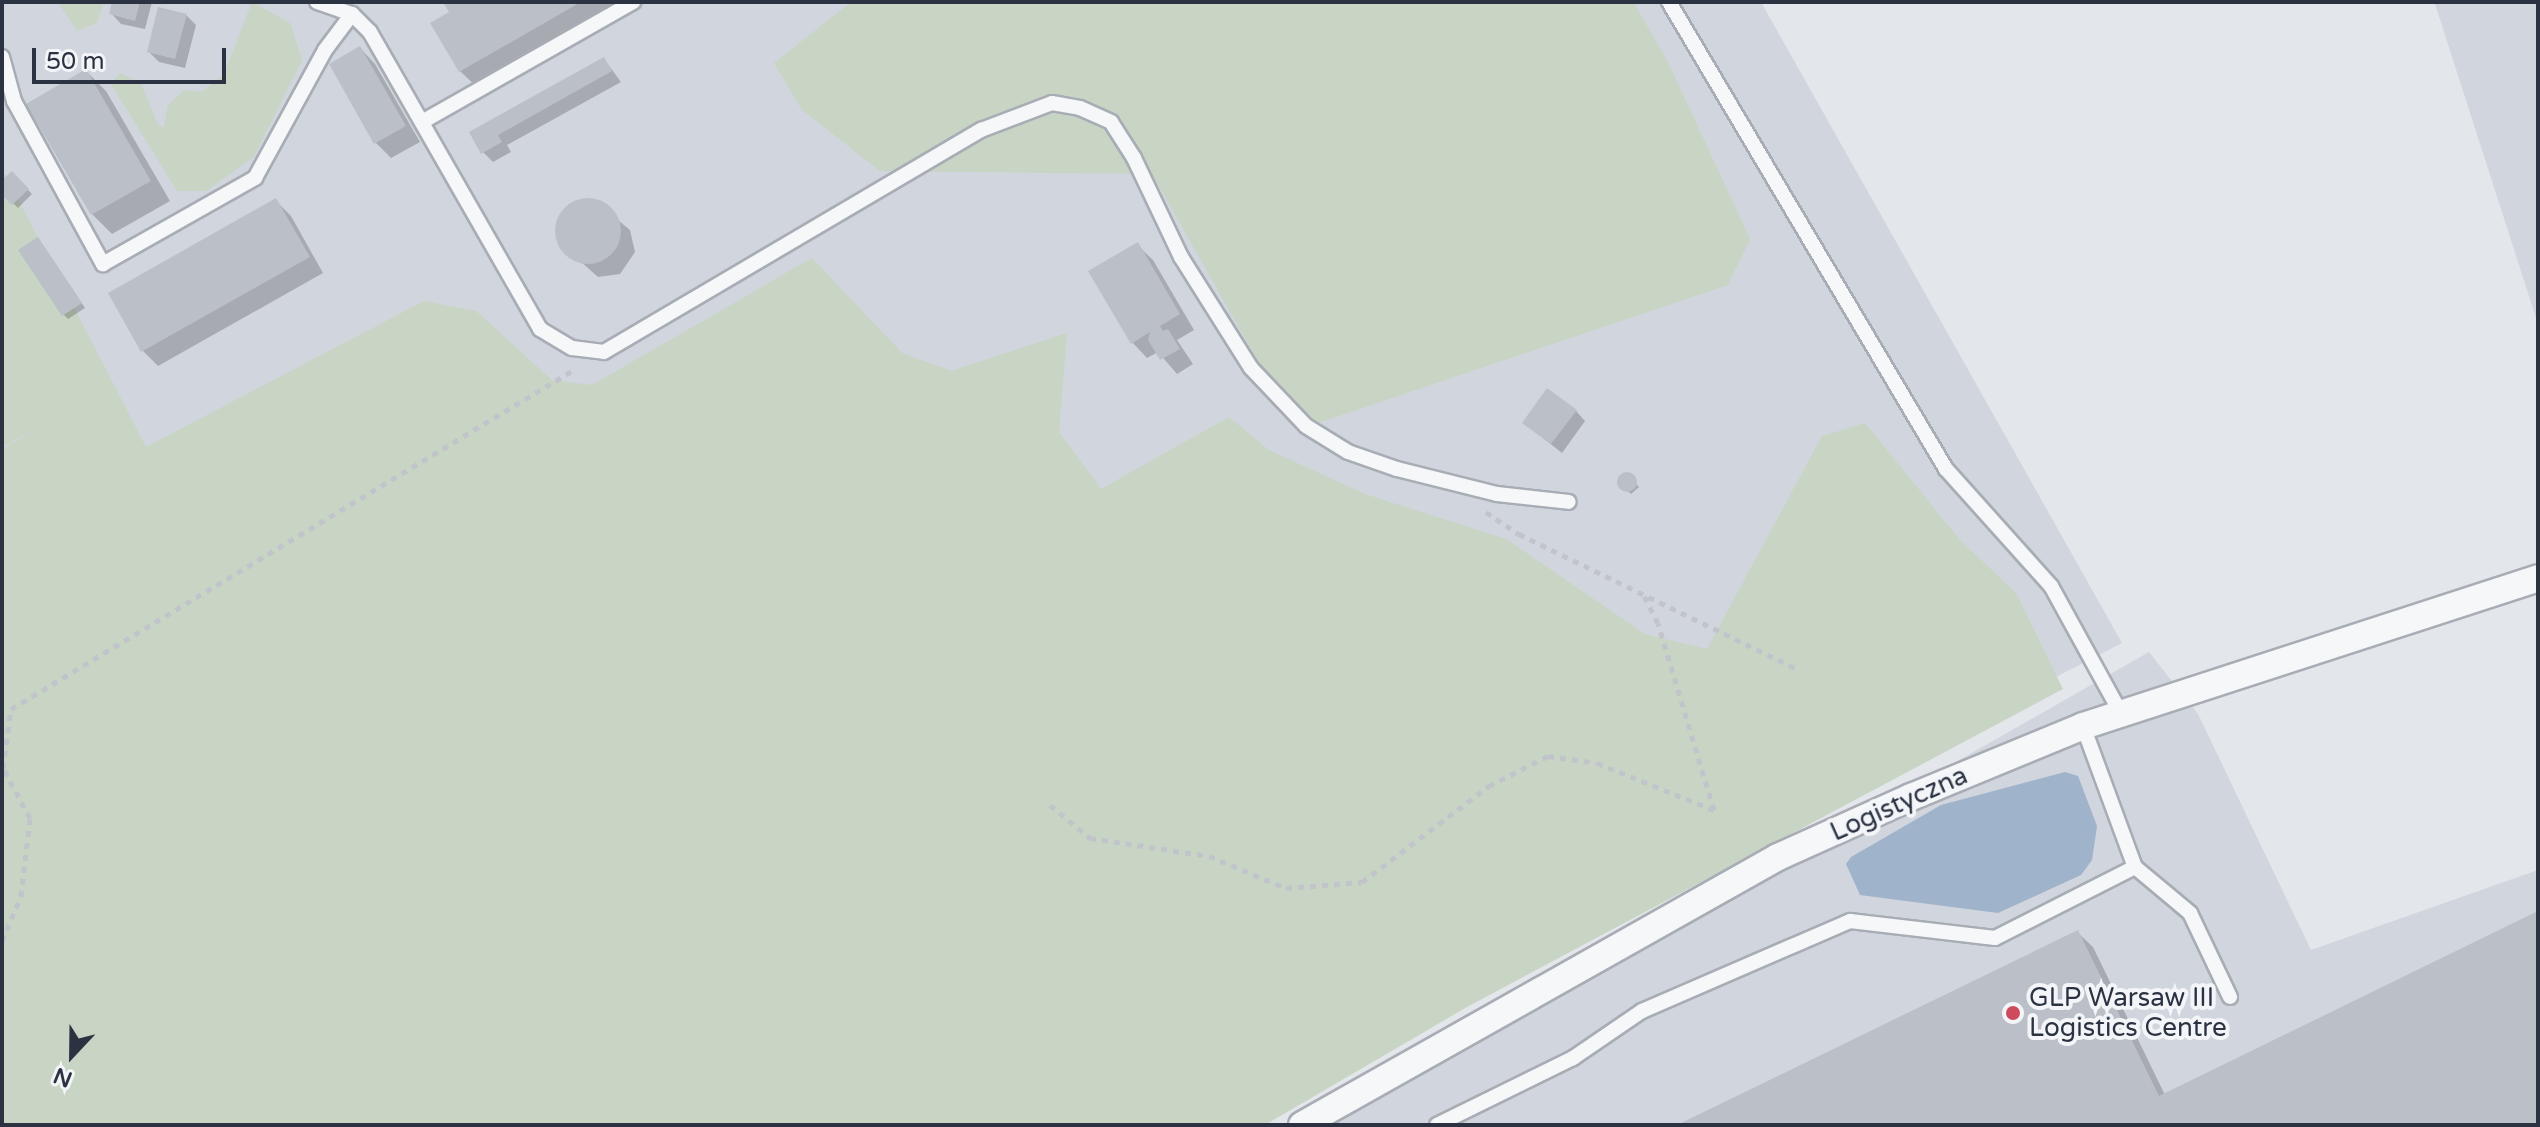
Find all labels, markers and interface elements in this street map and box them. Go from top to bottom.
scale bar [36,32,230,82]
text: 50 m [46,47,104,76]
street label: Logistyczna [1826,760,1972,848]
place label: GLP Warsaw III Logistics Centre [2029,982,2227,1044]
marker: GLP Warsaw III Logistics Centre [2004,1004,2022,1022]
north arrow [32,1015,112,1095]
text: N [50,1062,76,1093]

